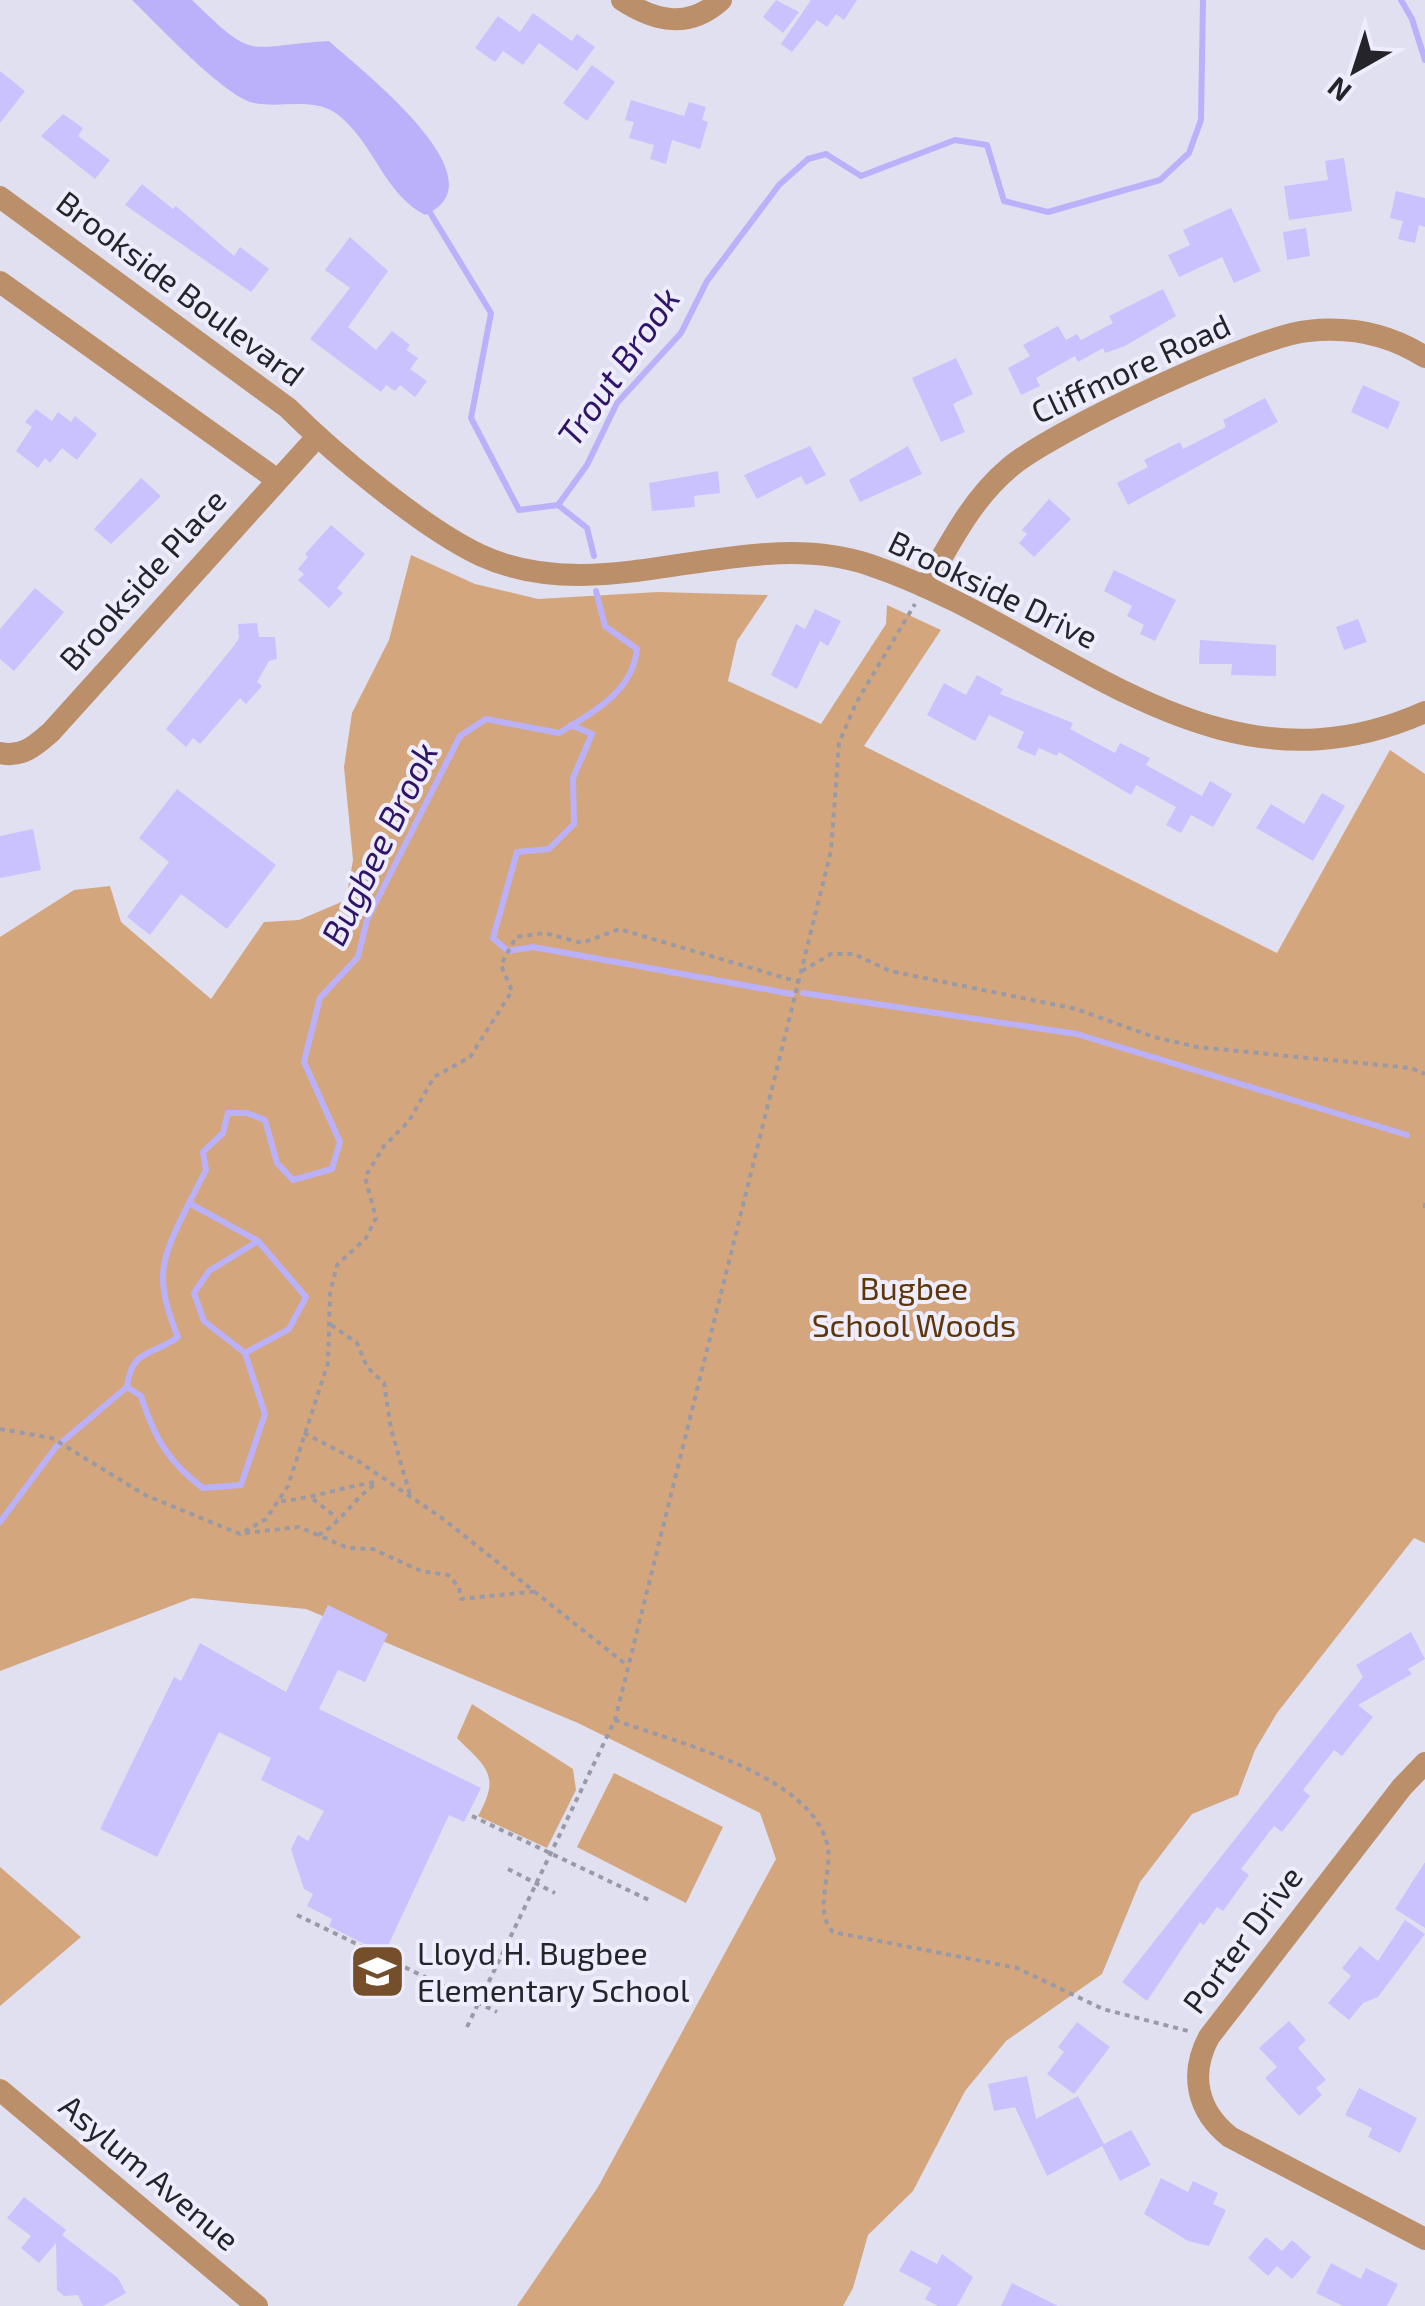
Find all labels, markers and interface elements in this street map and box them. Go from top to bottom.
north arrow [1305,20,1405,120]
text: N [1320,71,1357,110]
street label: Brookside Boulevard [50,182,312,393]
water label: Trout Brook [547,278,688,454]
street label: Cliffmore Road [1025,305,1236,430]
street label: Brookside Place [50,480,233,677]
street label: Brookside Drive [883,521,1105,655]
water label: Bugbee Brook [311,735,445,951]
park label: Bugbee School Woods [812,1268,1016,1343]
street label: Porter Drive [1174,1858,1309,2020]
place label: Lloyd H. Bugbee Elementary School [417,1933,690,2008]
school or university icon: Lloyd H. Bugbee Elementary School [348,1942,408,2002]
street label: Asylum Avenue [53,2085,248,2257]

